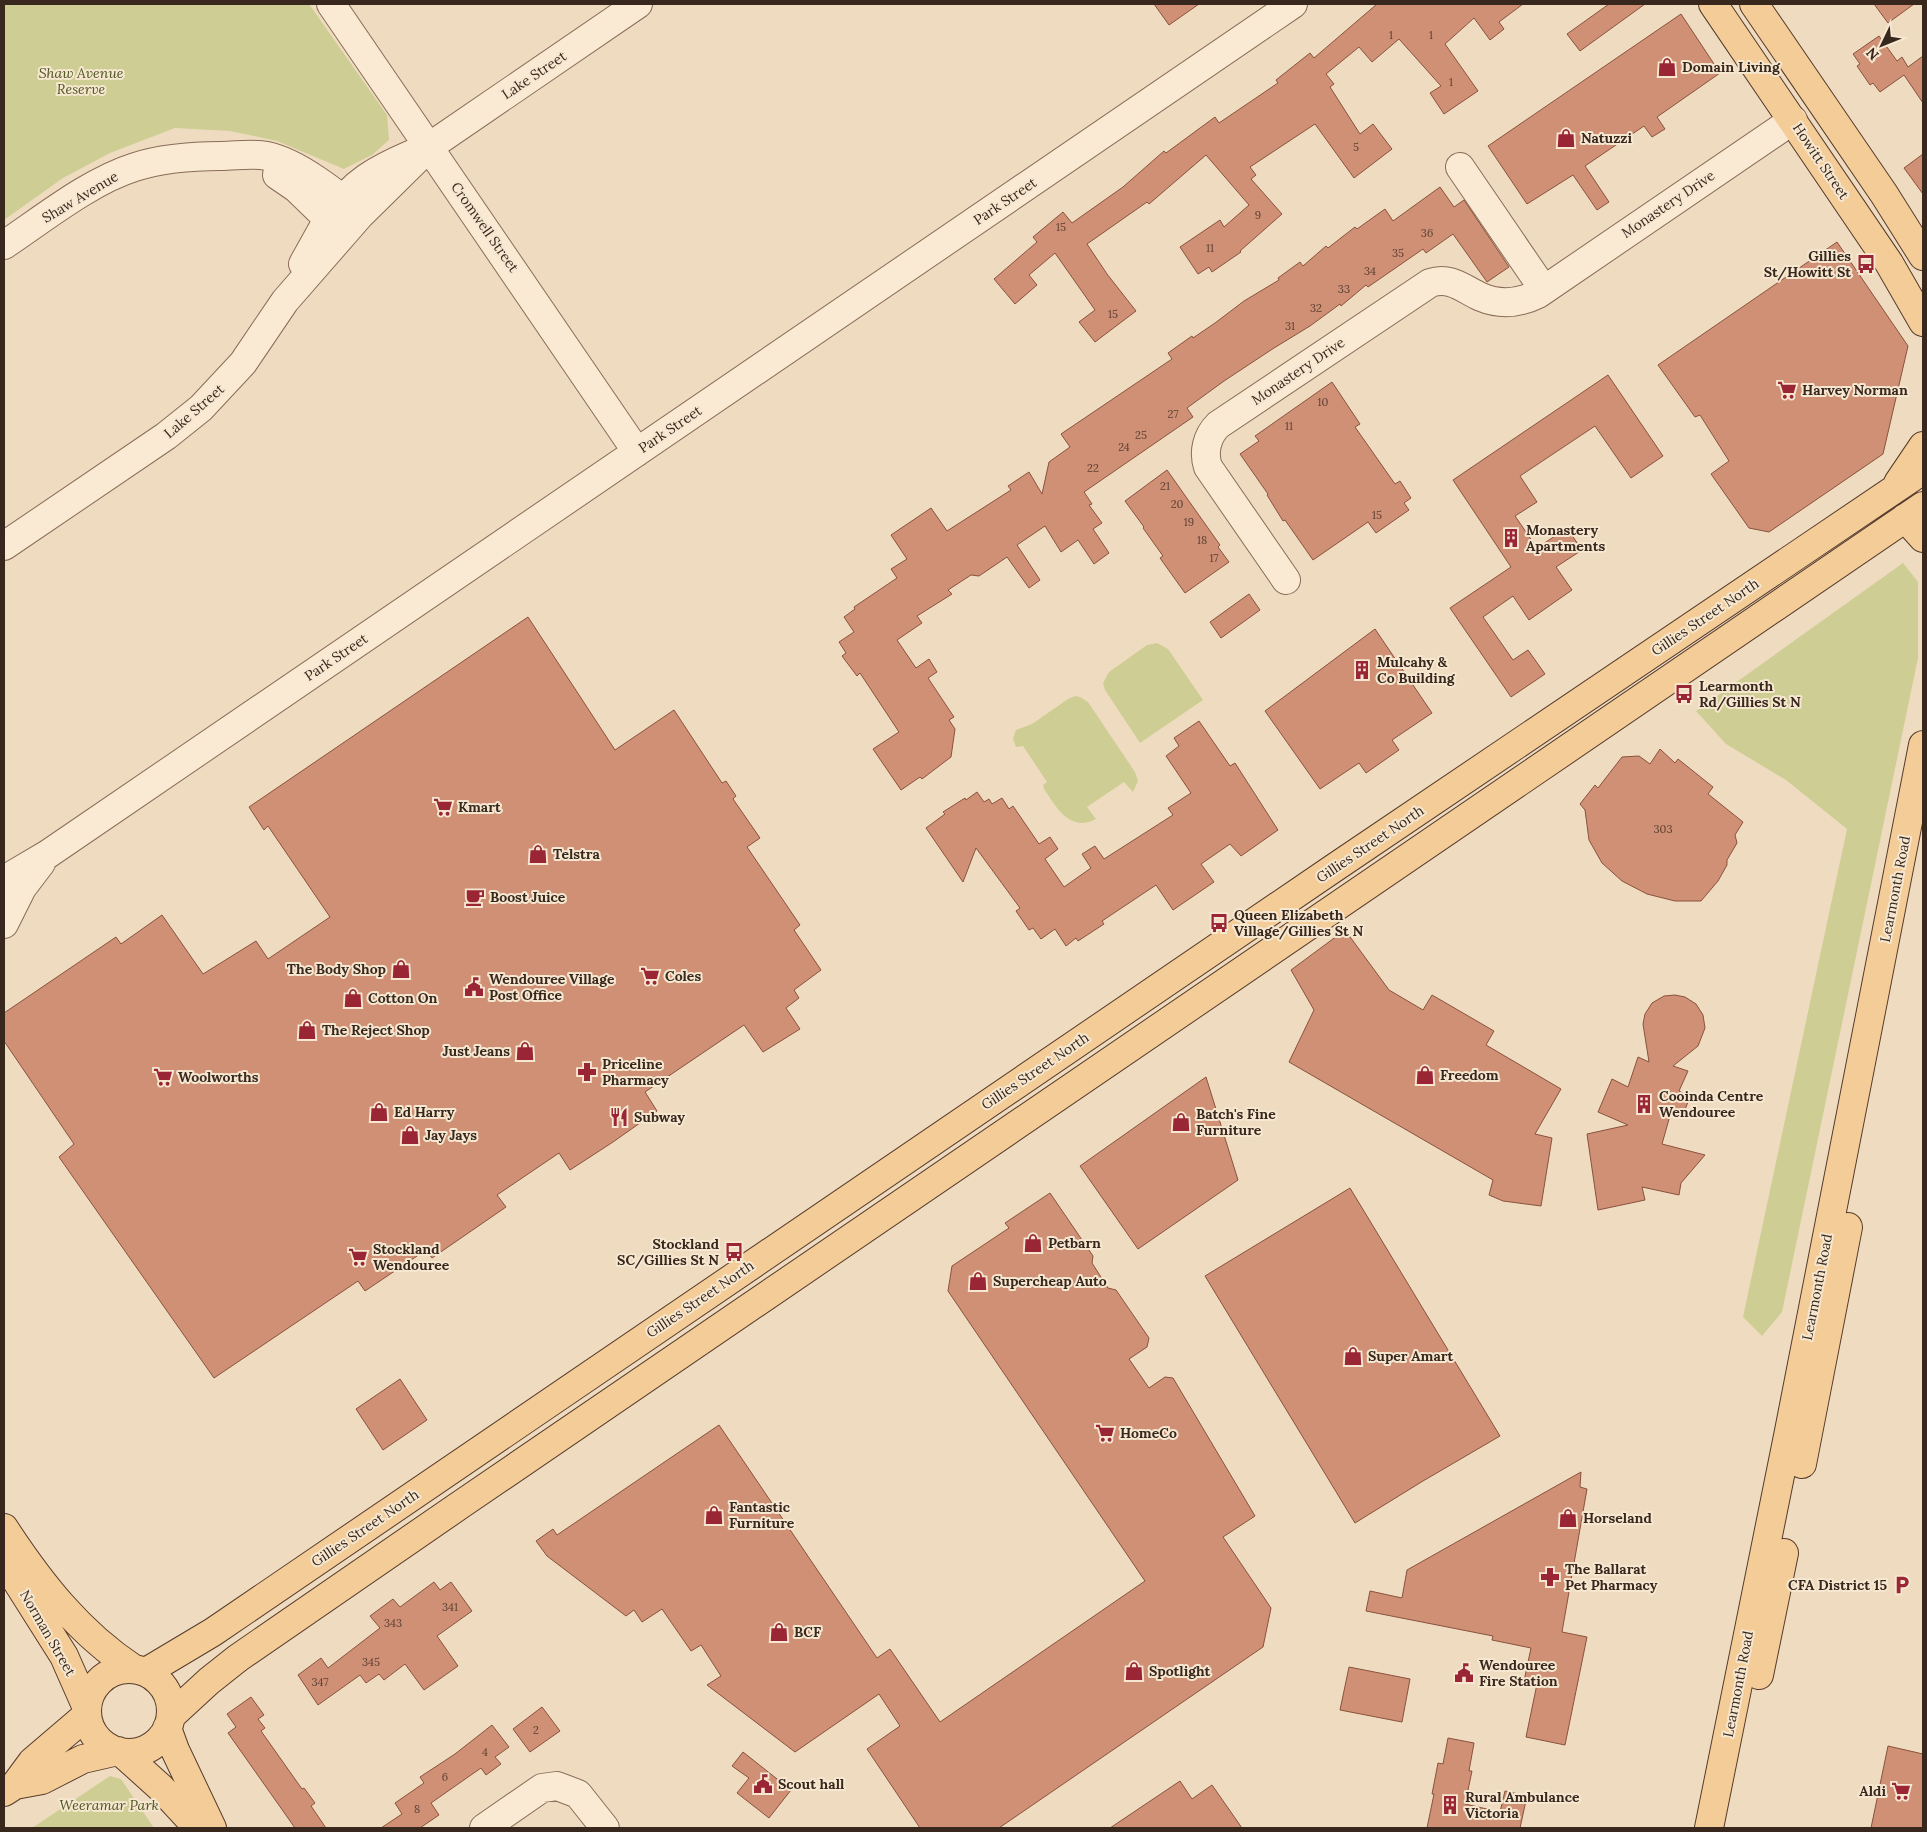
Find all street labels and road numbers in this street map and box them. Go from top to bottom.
street label: Lake Street [498,47,570,103]
street label: Howitt Street [1789,119,1853,203]
street label: Monastery Drive [1618,166,1718,242]
street label: Shaw Avenue [39,167,122,227]
street label: Park Street [970,173,1041,229]
street label: Cromwell Street [447,178,523,276]
street label: Monastery Drive [1248,333,1348,409]
street label: Lake Street [160,380,228,442]
street label: Park Street [635,401,706,457]
street label: Gillies Street North [1648,574,1762,660]
street label: Park Street [301,629,372,685]
street label: Gillies Street North [1313,801,1427,887]
street label: Learmonth Road [1876,834,1914,944]
street label: Gillies Street North [978,1028,1092,1114]
street label: Learmonth Road [1798,1232,1836,1342]
street label: Gillies Street North [643,1256,757,1342]
street label: Gillies Street North [308,1485,422,1571]
street label: Norman Street [16,1587,80,1680]
street label: Learmonth Road [1719,1629,1757,1739]

